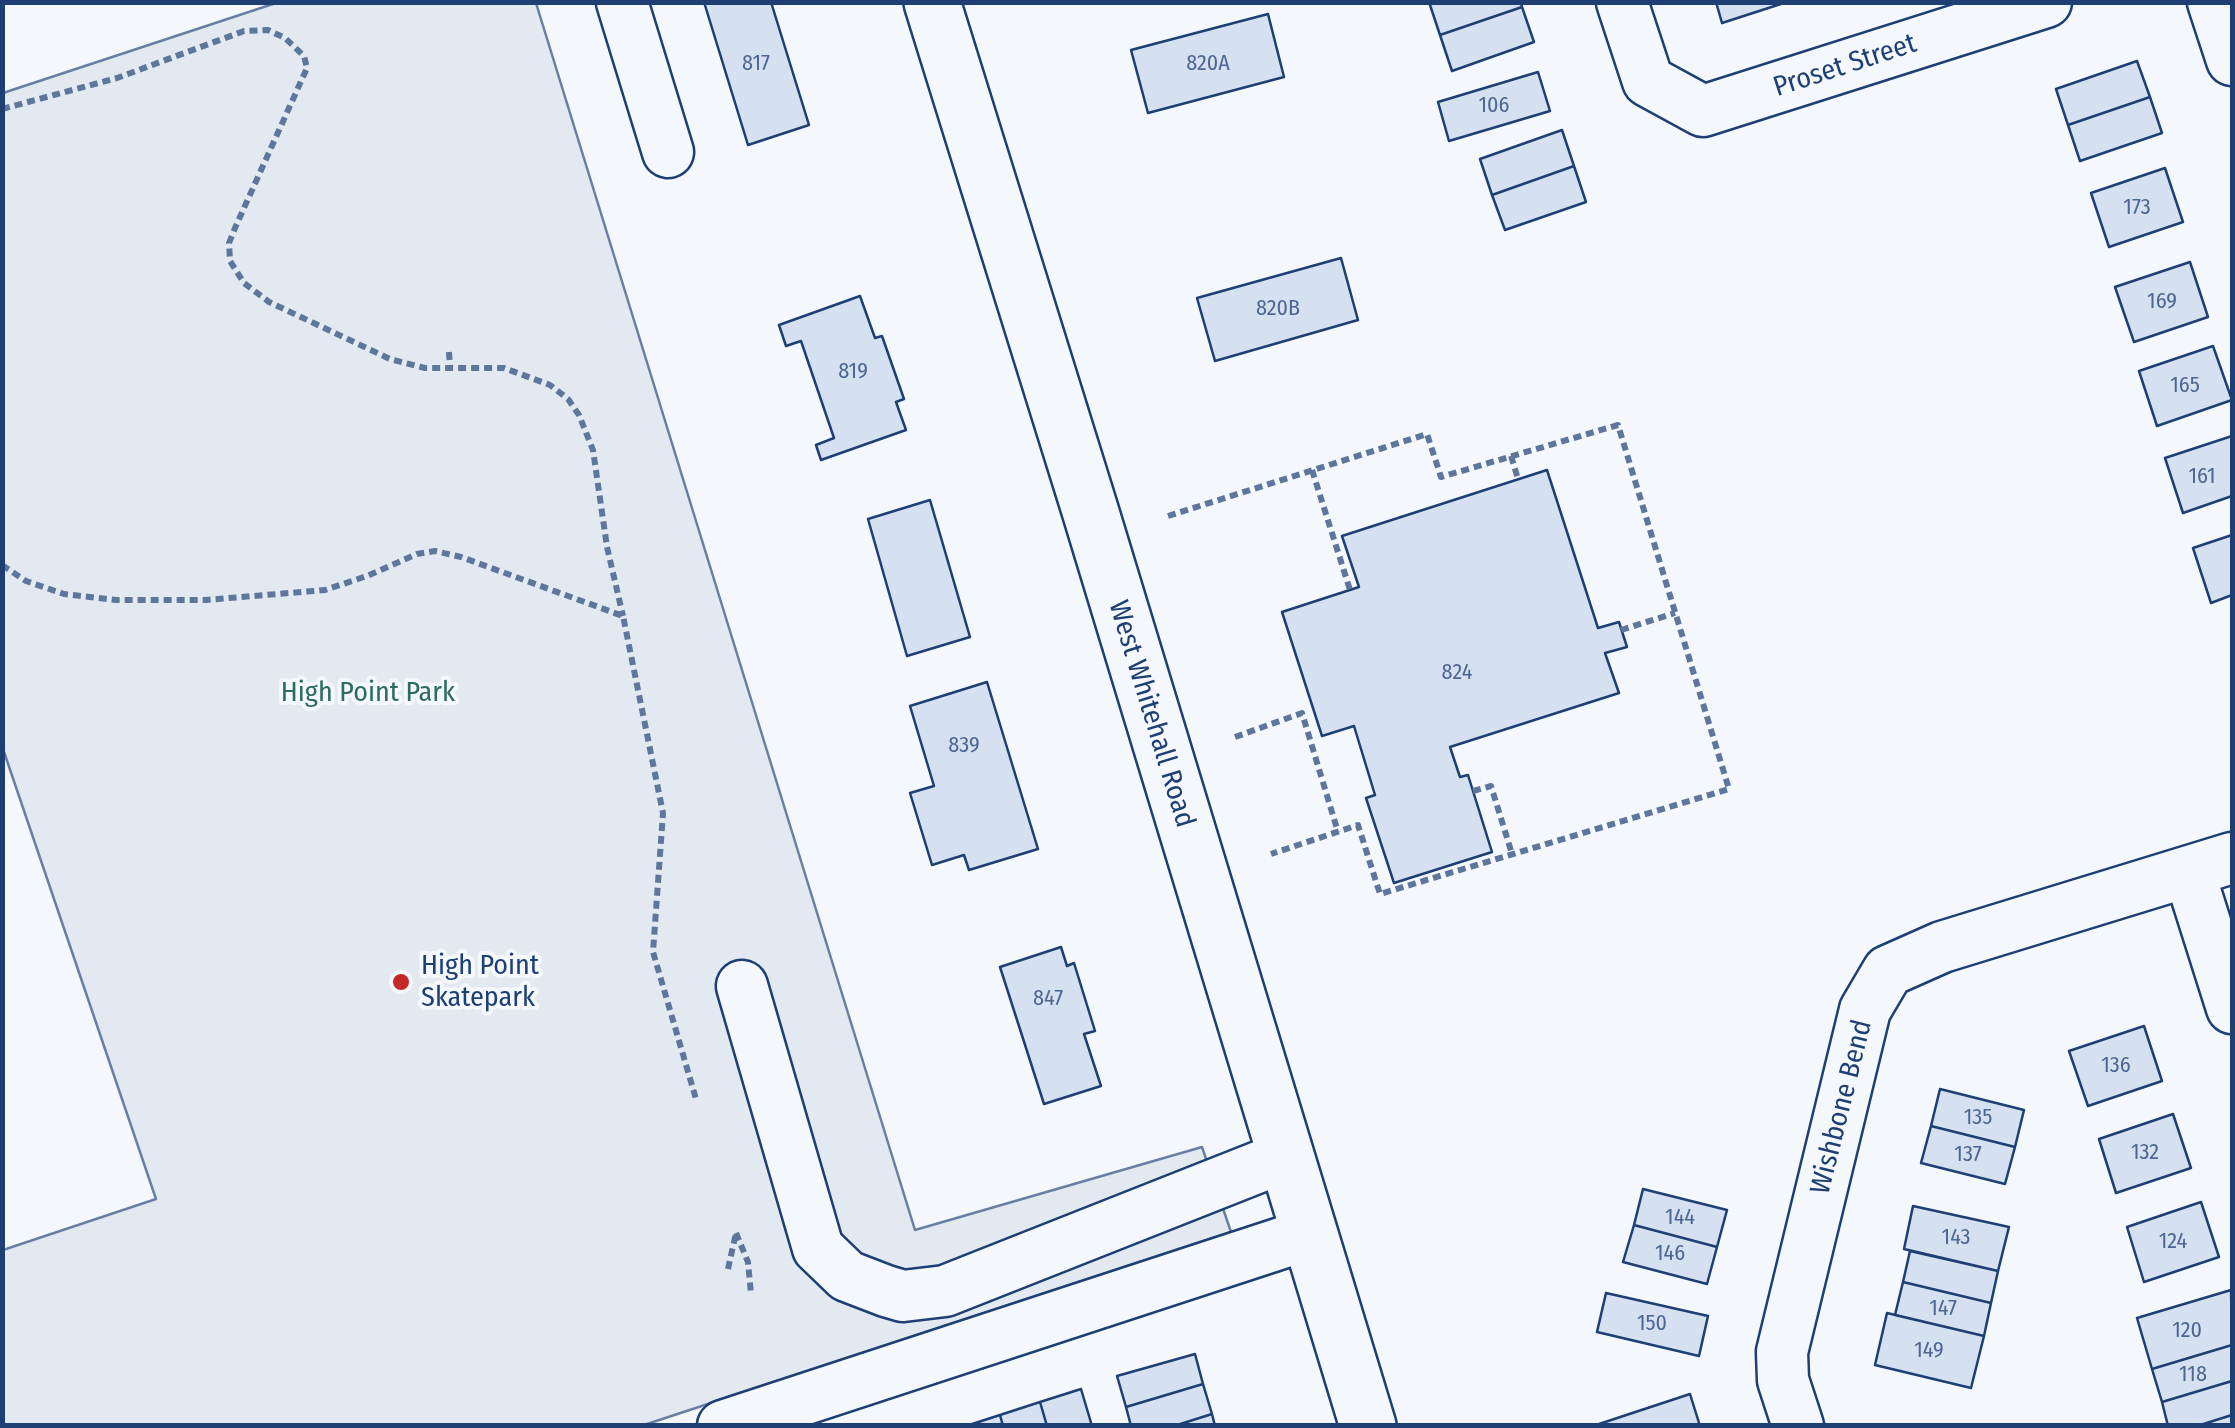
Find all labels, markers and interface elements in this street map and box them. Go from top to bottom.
street label: Proset Street [1769,27,1921,105]
house number: 817 [742,51,770,77]
house number: 820A [1186,51,1230,77]
house number: 106 [1479,93,1509,119]
house number: 173 [2123,195,2151,221]
house number: 169 [2147,289,2177,315]
house number: 820B [1256,296,1300,322]
house number: 819 [838,359,868,385]
house number: 165 [2170,373,2200,399]
house number: 161 [2188,464,2216,490]
street label: West Whitehall Road [1101,597,1201,831]
house number: 824 [1442,660,1472,686]
park label: High Point Park [281,676,455,710]
house number: 839 [948,733,980,759]
place label: High Point Skatepark [421,949,539,1015]
marker: High Point Skatepark [390,971,412,993]
house number: 847 [1033,986,1063,1012]
street label: Wishbone Bend [1804,1016,1880,1198]
house number: 136 [2101,1053,2131,1079]
house number: 135 [1964,1105,1992,1131]
house number: 132 [2131,1140,2159,1166]
house number: 137 [1954,1142,1982,1168]
house number: 144 [1665,1205,1695,1231]
house number: 143 [1942,1225,1970,1251]
house number: 124 [2159,1229,2187,1255]
house number: 146 [1655,1241,1685,1267]
house number: 147 [1929,1296,1957,1322]
house number: 150 [1637,1311,1667,1337]
house number: 120 [2172,1318,2202,1344]
house number: 149 [1914,1338,1944,1364]
house number: 118 [2179,1362,2207,1388]

